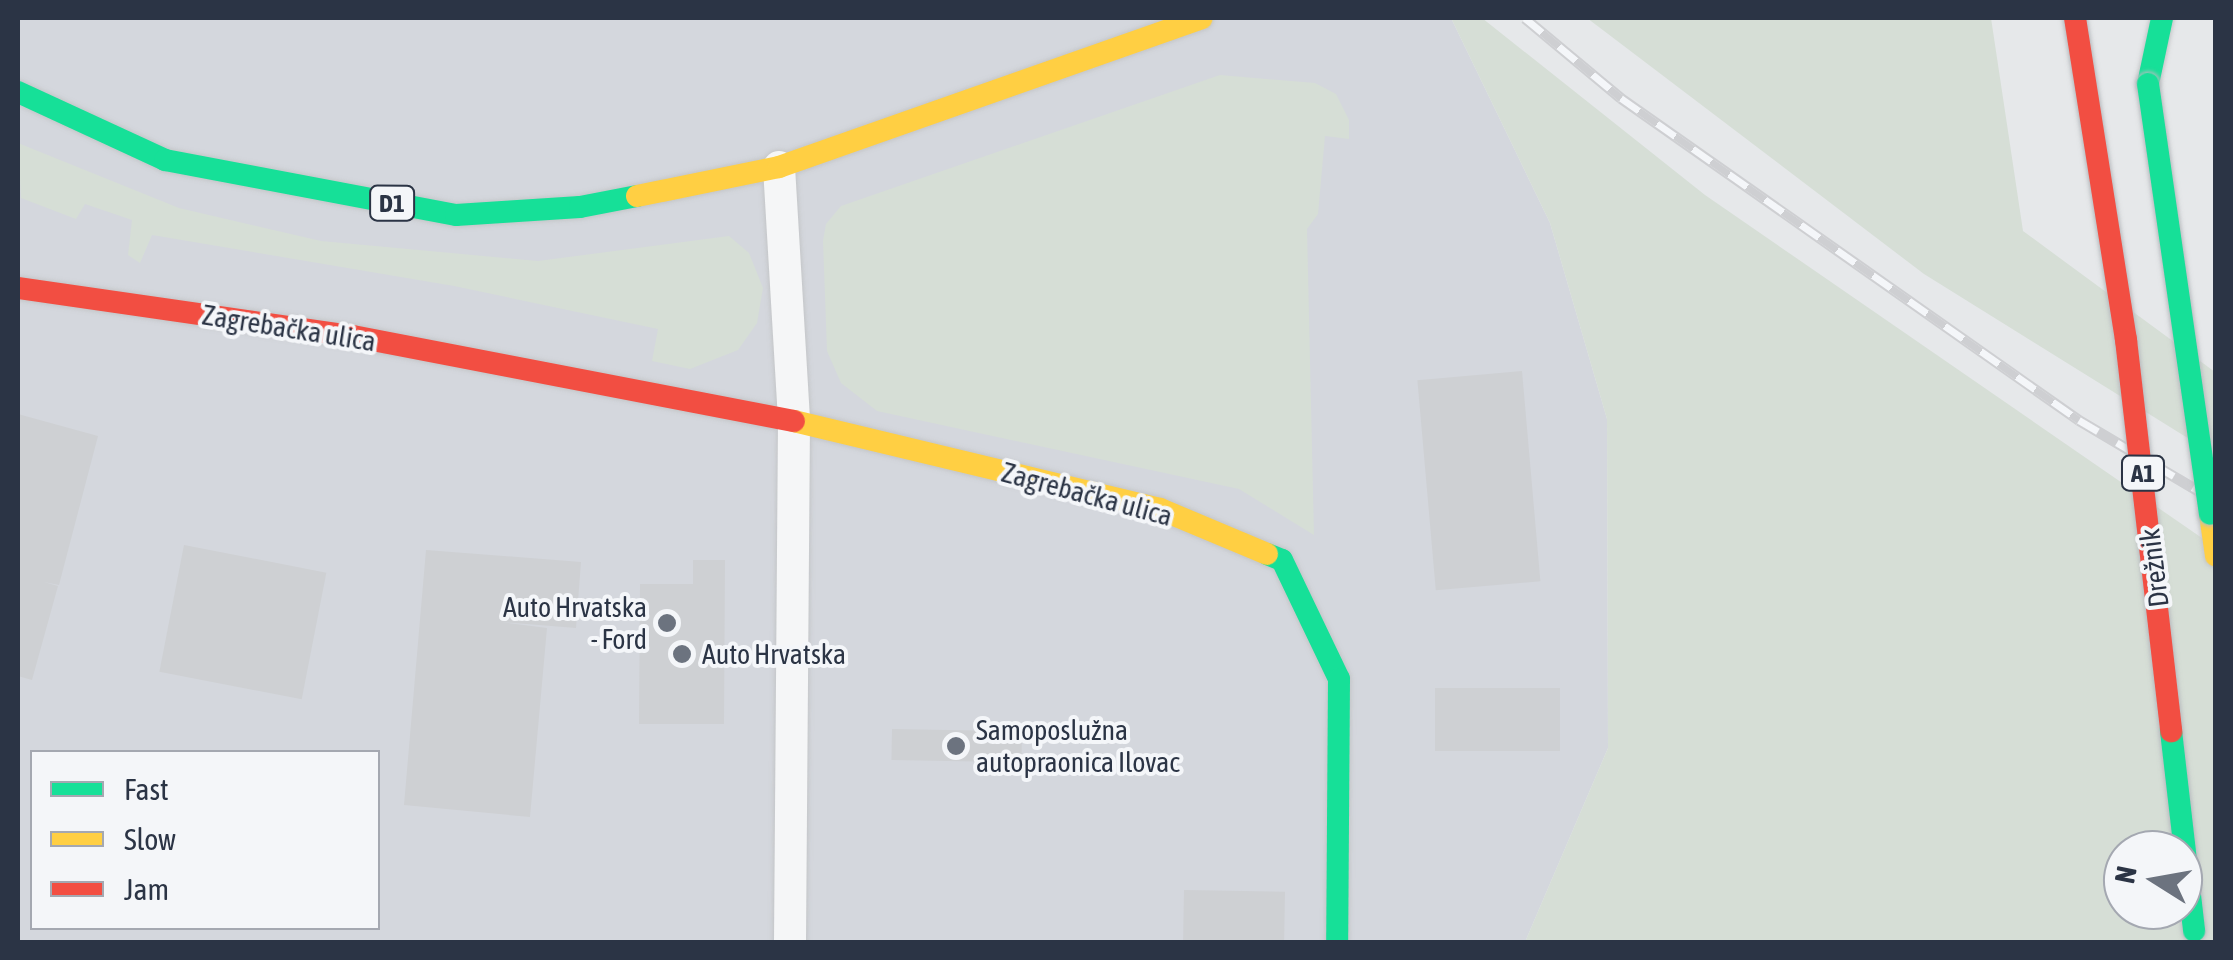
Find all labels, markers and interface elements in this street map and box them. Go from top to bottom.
road number: D1 [367,183,417,223]
street label: Zagrebačka ulica [200,298,378,358]
road number: A1 [2120,453,2166,493]
street label: Zagrebačka ulica [998,455,1176,533]
street label: Drežnik [2133,527,2175,609]
place label: Auto Hrvatska - Ford [503,590,647,656]
marker: Auto Hrvatska - Ford [656,612,678,634]
place label: Auto Hrvatska [702,637,846,671]
marker: Auto Hrvatska [671,643,693,665]
place label: Samoposlužna autopraonica Ilovac [976,713,1180,779]
marker: Samoposlužna autopraonica Ilovac [945,735,967,757]
legend [30,750,380,930]
text: Fast [124,772,169,806]
text: Slow [124,822,176,856]
north arrow [2103,830,2203,930]
text: N [2108,863,2143,886]
text: Jam [124,872,169,906]

